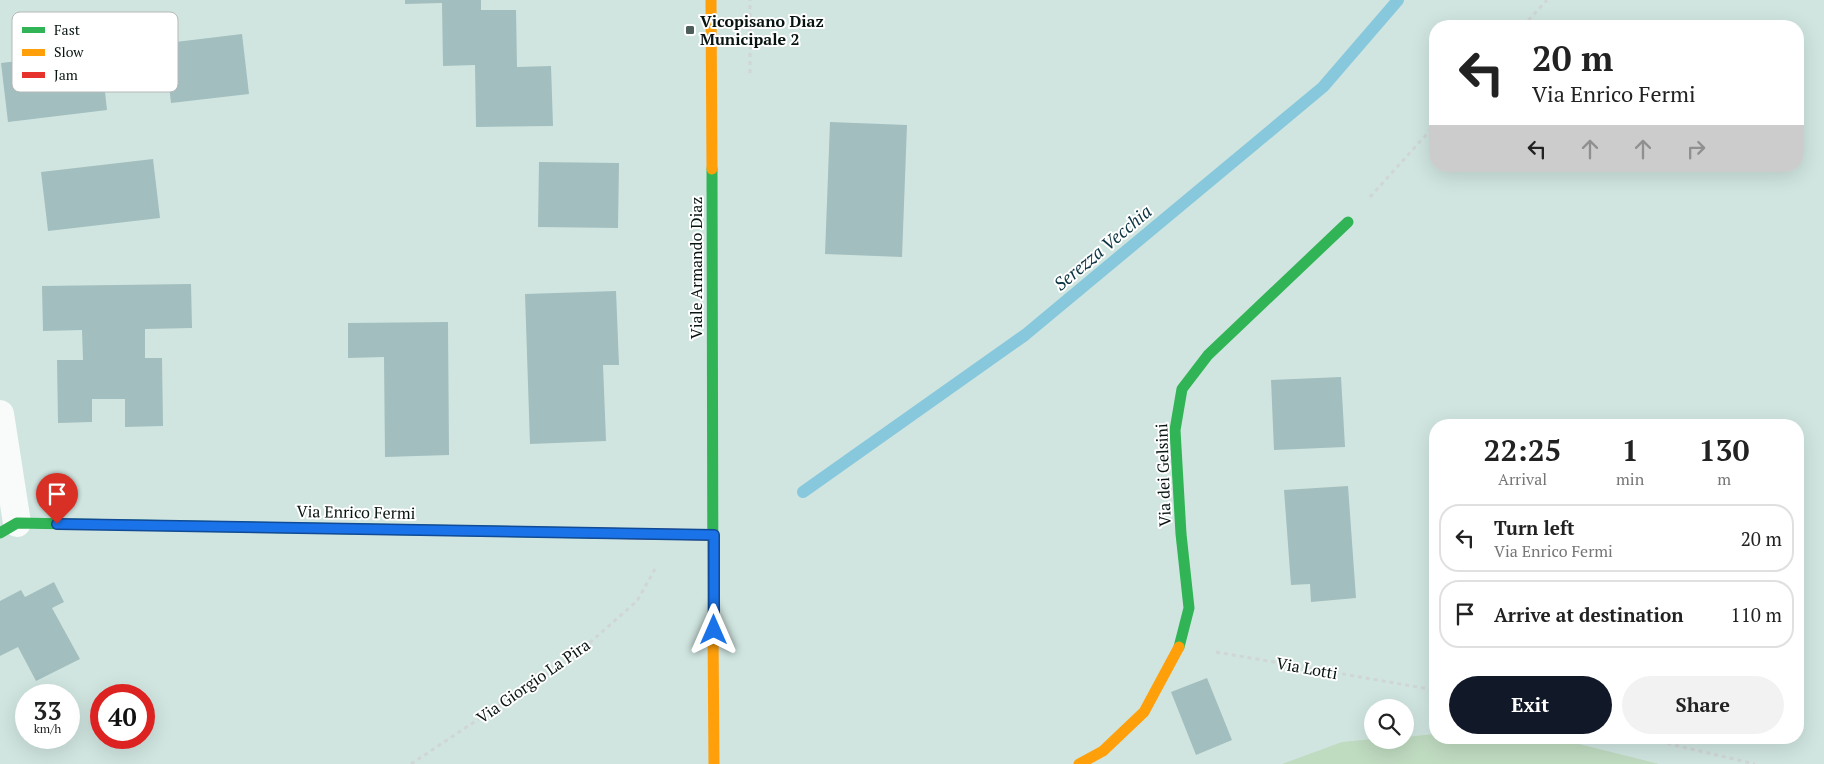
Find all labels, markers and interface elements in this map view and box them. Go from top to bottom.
place label: Vicopisano Diaz Municipale 2 [700,10,824,50]
legend [12,12,178,92]
text: Fast [54,20,81,39]
marker: Vicopisano Diaz Municipale 2 [684,24,696,36]
text: 20 m [1532,35,1613,81]
icon: left [1449,40,1514,105]
text: Slow [54,42,84,61]
text: Jam [54,65,78,84]
text: Via Enrico Fermi [1532,79,1696,108]
icon: left [1523,135,1551,163]
icon: ahead [1576,135,1604,163]
icon: ahead [1629,135,1657,163]
icon: right [1682,135,1710,163]
street label: Viale Armando Diaz [685,197,707,339]
water label: Serezza Vecchia [1048,199,1156,295]
street label: Via dei Gelsini [1150,423,1176,527]
text: 22:25 [1483,430,1562,470]
text: 1 [1622,430,1639,470]
text: 130 [1699,430,1750,470]
text: Arrival [1498,468,1547,490]
text: min [1616,468,1644,490]
text: m [1717,468,1731,490]
pin [36,473,78,524]
icon: arrive [43,480,71,508]
street label: Via Enrico Fermi [296,500,416,524]
text: Turn left [1494,515,1575,540]
icon: left [1451,524,1479,552]
text: 20 m [1741,526,1782,551]
text: Via Enrico Fermi [1494,540,1613,562]
icon: arrive [1451,600,1479,628]
text: Arrive at destination [1494,602,1683,627]
text: 110 m [1731,602,1782,627]
position arrow [687,603,739,655]
street label: Via Giorgio La Pira [472,634,594,728]
street label: Via Lotti [1275,652,1340,684]
button: Exit [1449,676,1612,734]
button: Share [1622,676,1784,734]
speed limit sign: 40 [90,684,155,749]
text: 33 [33,694,62,727]
map controls [1364,699,1414,749]
button: search [1364,699,1414,749]
text: km/h [34,721,61,736]

